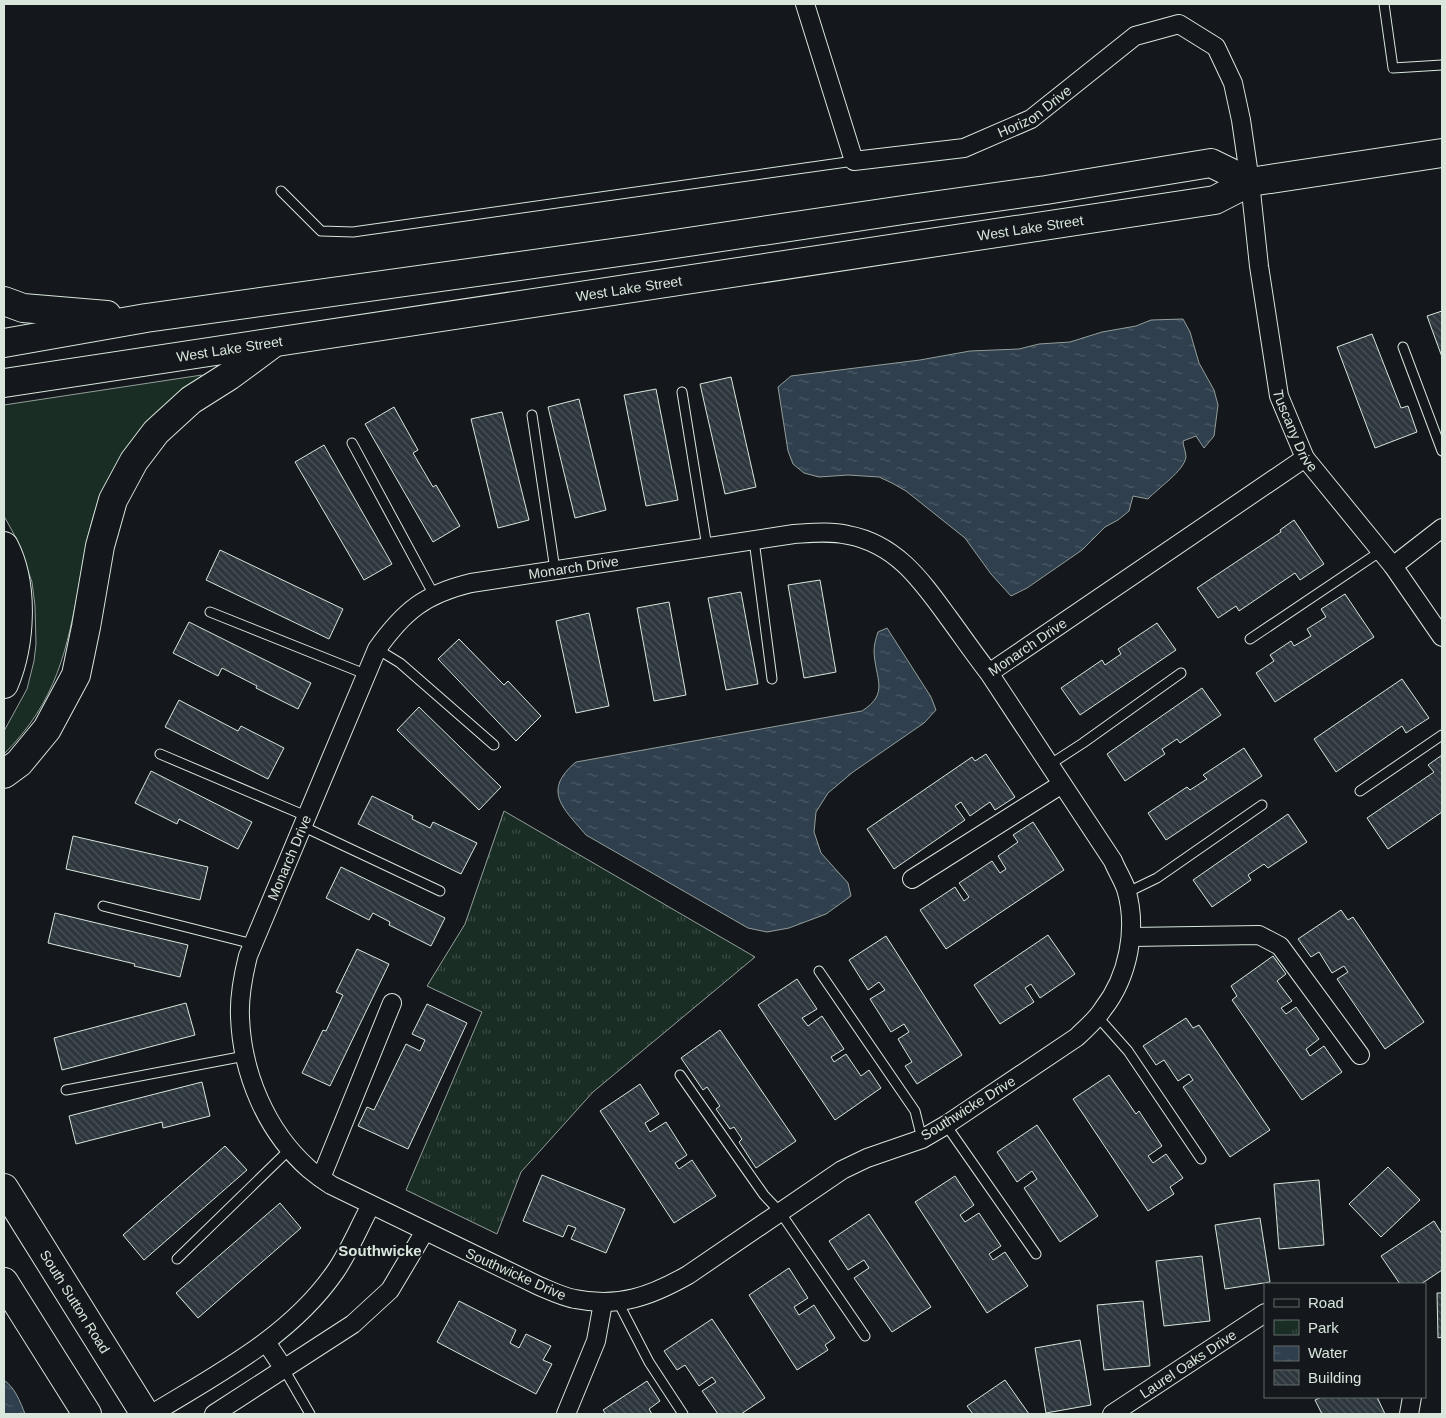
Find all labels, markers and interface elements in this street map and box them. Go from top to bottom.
street label: Horizon Drive [995,82,1075,141]
street label: West Lake Street [976,212,1085,244]
street label: West Lake Street [575,273,683,304]
street label: West Lake Street [175,333,284,365]
street label: Tuscany Drive [1270,389,1321,475]
street label: Monarch Drive [527,553,620,582]
street label: Monarch Drive [985,615,1070,679]
street label: Monarch Drive [264,812,314,903]
street label: Southwicke Drive [918,1072,1018,1143]
district label: Southwicke [338,1242,422,1259]
street label: Southwicke Drive [463,1245,569,1303]
street label: South Sutton Road [37,1247,113,1356]
legend [1264,1283,1426,1398]
text: Road [1308,1294,1344,1311]
text: Park [1308,1319,1339,1336]
street label: Laurel Oaks Drive [1137,1326,1239,1401]
text: Water [1308,1344,1347,1361]
text: Building [1308,1369,1361,1386]

